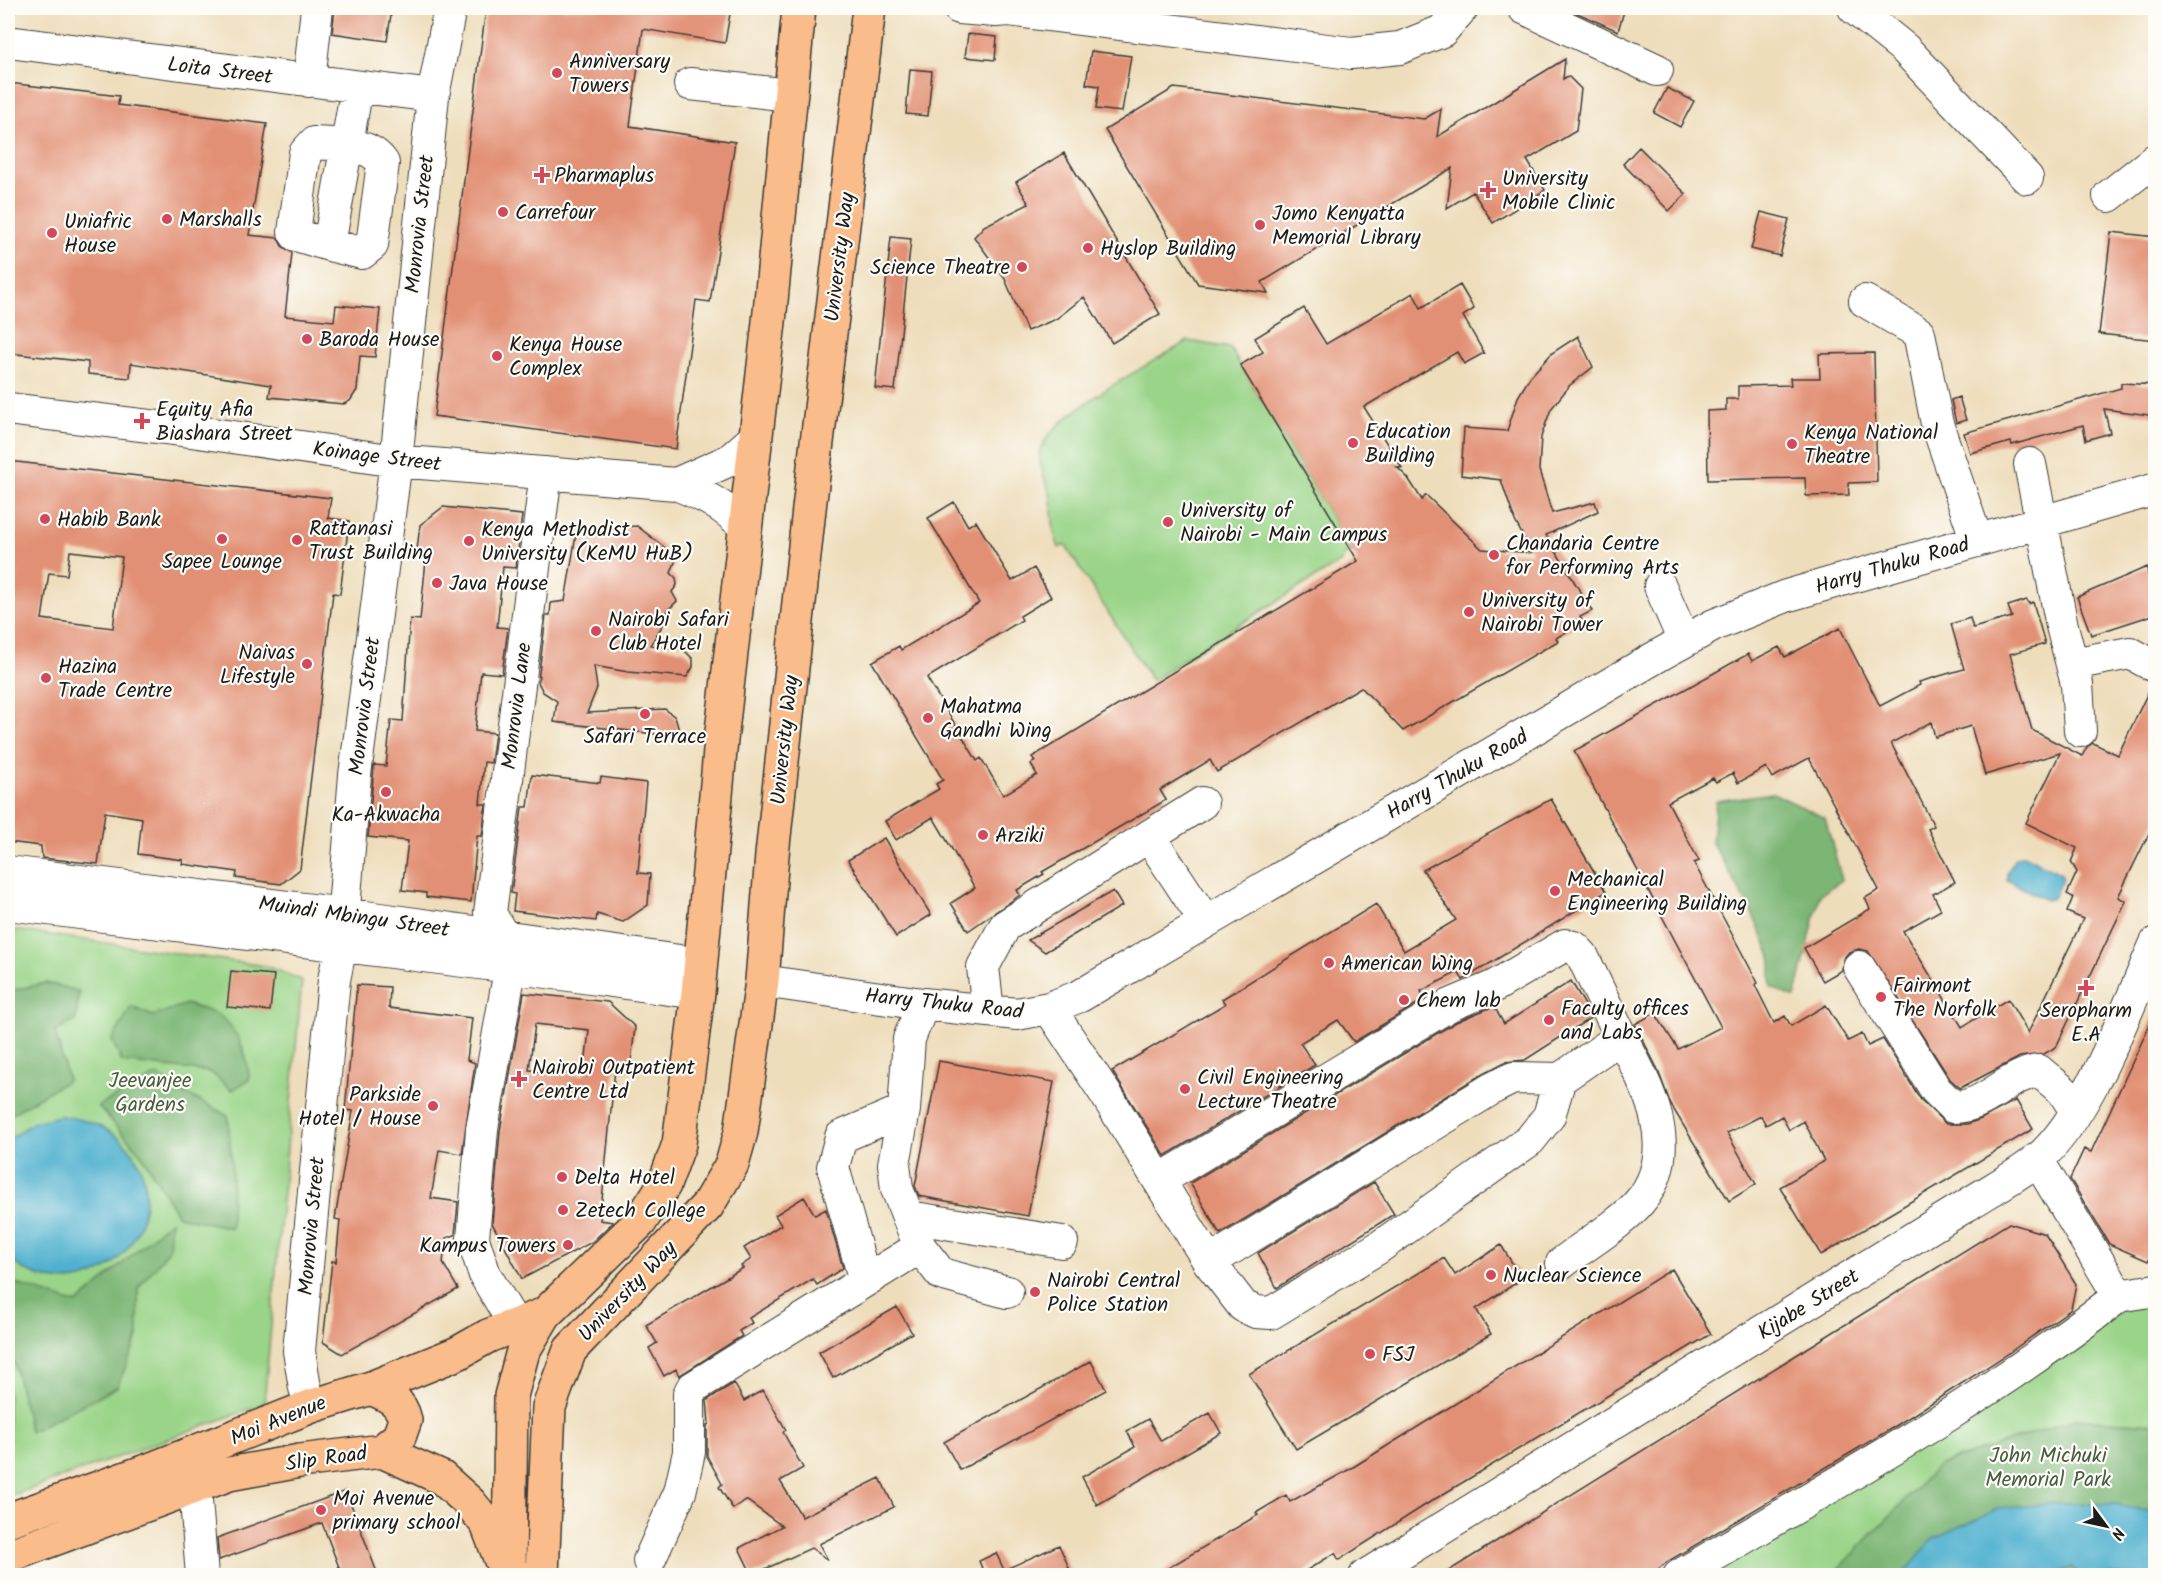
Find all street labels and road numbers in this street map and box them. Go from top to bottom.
street label: Loita Street [165,49,275,94]
street label: Monrovia Street [397,152,444,295]
street label: University Way [816,190,865,324]
street label: Koinage Street [311,433,444,482]
street label: Harry Thuku Road [1811,529,1974,604]
street label: Monrovia Street [341,634,390,777]
street label: Monrovia Lane [493,640,542,772]
street label: University Way [762,673,809,807]
street label: Harry Thuku Road [1381,721,1535,829]
street label: Muindi Mbingu Street [256,888,452,947]
street label: Harry Thuku Road [863,980,1025,1029]
street label: Monrovia Street [290,1155,335,1297]
street label: University Way [571,1234,685,1350]
street label: Kijabe Street [1751,1260,1867,1350]
street label: Moi Avenue [225,1387,332,1456]
street label: Slip Road [283,1437,370,1482]

